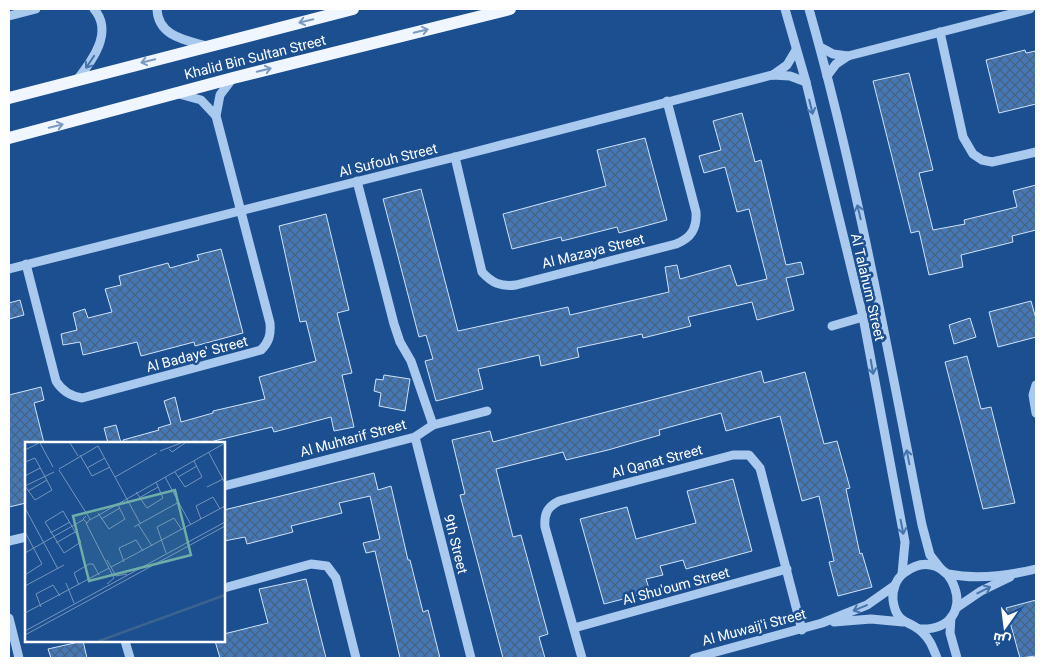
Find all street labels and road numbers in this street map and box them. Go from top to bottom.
street label: Khalid Bin Sultan Street [183,32,328,82]
street label: Al Sufouh Street [337,140,439,180]
street label: Al Mazaya Street [540,230,646,271]
street label: Al Talahum Street [848,232,888,343]
street label: Al Badaye' Street [144,333,250,375]
street label: Al Muhtarif Street [298,416,408,460]
street label: Al Qanat Street [610,441,705,481]
street label: 9th Street [441,513,471,576]
street label: Al Shu'oum Street [621,564,732,608]
street label: Al Muwaij'i Street [700,605,808,649]

